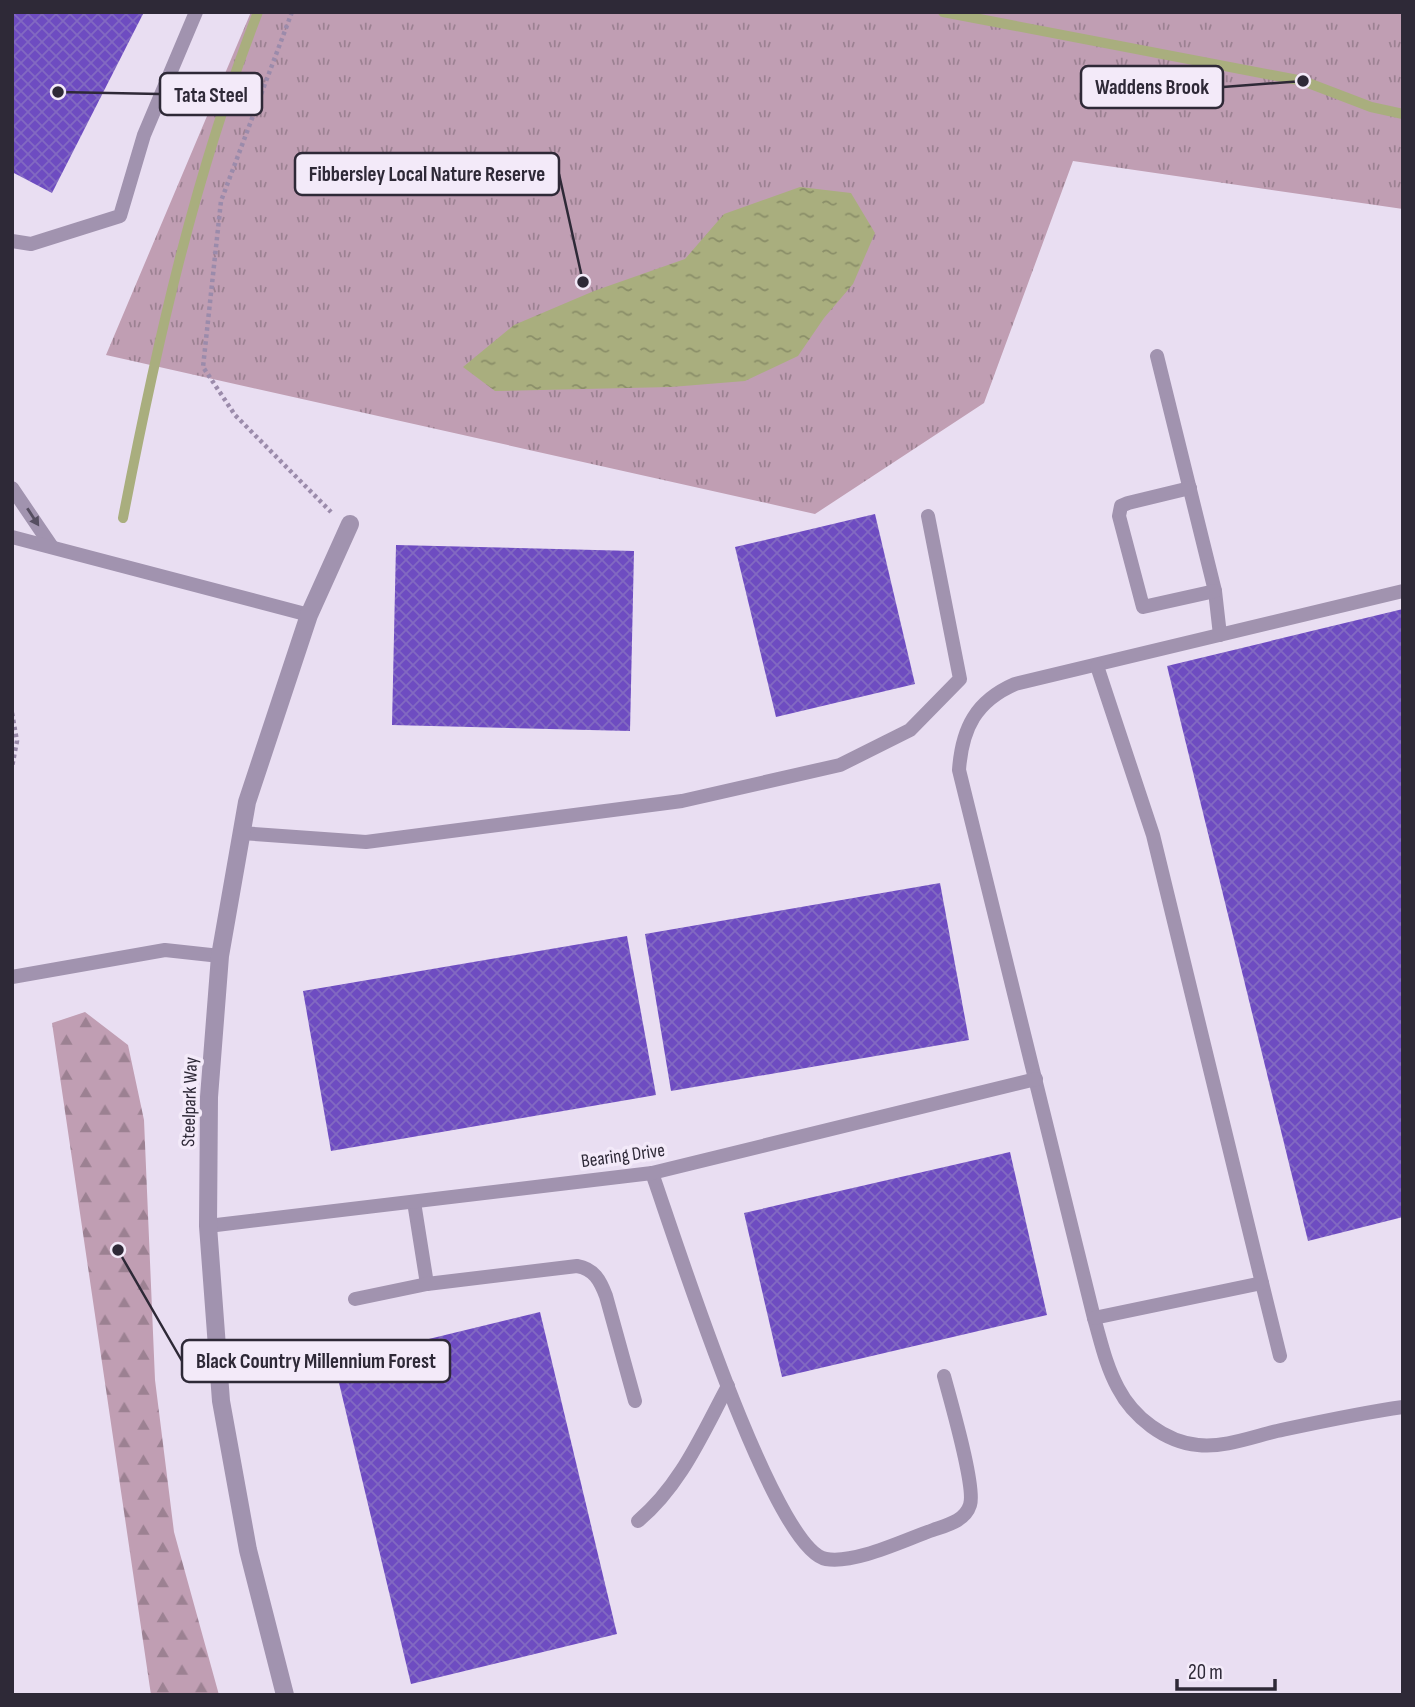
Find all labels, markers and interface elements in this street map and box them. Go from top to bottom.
callout: Waddens Brook [1081,66,1223,108]
callout: Tata Steel [160,73,262,115]
text: Waddens Brook [1095,75,1209,100]
text: Tata Steel [174,83,248,108]
callout: Fibbersley Local Nature Reserve [295,153,559,195]
text: Fibbersley Local Nature Reserve [309,162,545,187]
one-way arrow [26,507,39,527]
street label: Steelpark Way [177,1056,203,1147]
street label: Bearing Drive [580,1139,666,1173]
callout: Black Country Millennium Forest [182,1340,450,1382]
text: Black Country Millennium Forest [196,1349,436,1374]
scale bar [1177,1648,1275,1692]
text: 20 m [1188,1660,1223,1685]

